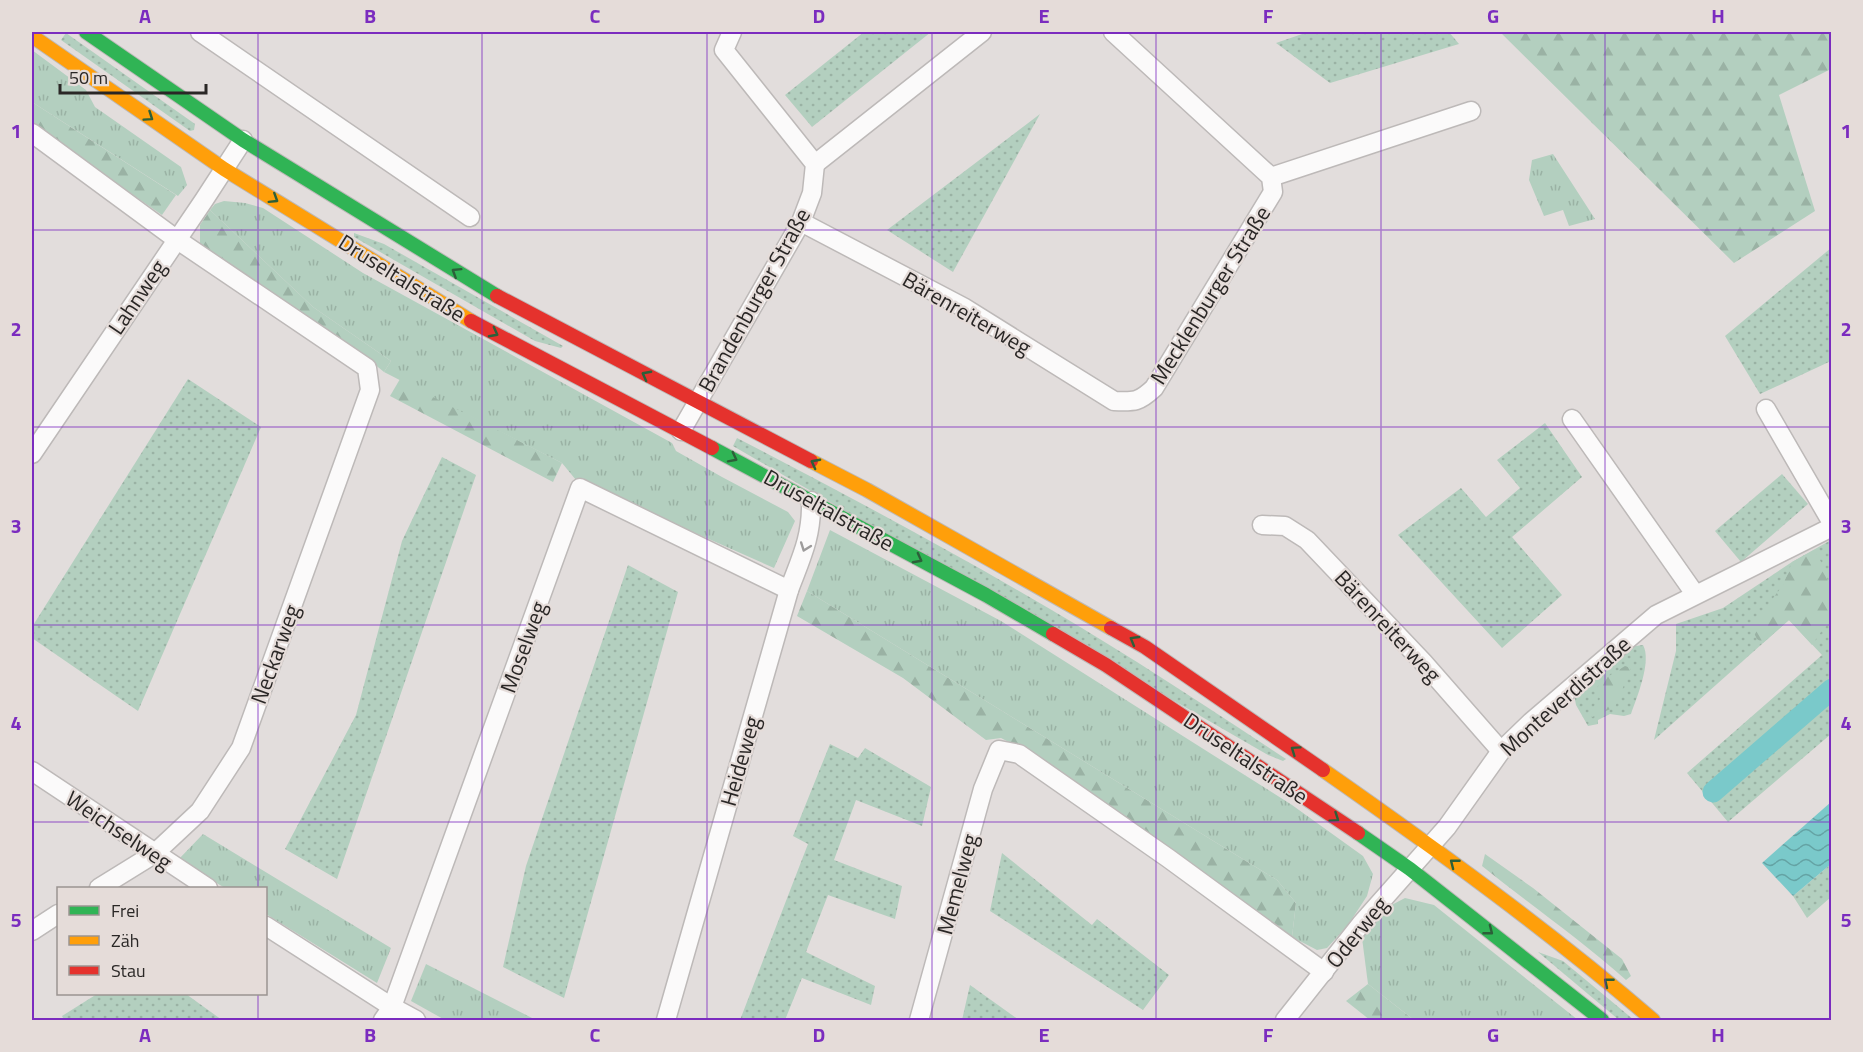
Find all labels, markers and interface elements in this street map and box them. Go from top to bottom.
text: A [139,0,151,31]
text: B [364,0,376,31]
text: C [590,0,601,31]
text: D [813,0,825,31]
text: E [1038,0,1050,31]
text: F [1263,0,1274,31]
text: G [1487,0,1499,31]
text: H [1711,0,1725,31]
scale bar [60,57,206,95]
text: 50 m [69,64,108,91]
one-way arrow [142,110,153,121]
text: 1 [10,115,22,146]
text: 1 [1840,115,1852,146]
one-way arrow [268,192,278,204]
street label: Mecklenburger Straße [1141,199,1279,391]
street label: Brandenburger Straße [689,202,819,398]
street label: Druseltalstraße [332,225,472,331]
street label: Lahnweg [99,253,175,341]
street label: Bärenreiterweg [896,262,1038,364]
one-way arrow [452,267,462,279]
text: 2 [10,313,22,344]
text: 2 [1840,313,1852,344]
one-way arrow [488,326,499,337]
one-way arrow [641,371,652,382]
one-way arrow [726,451,737,462]
one-way arrow [810,459,821,470]
street label: Druseltalstraße [758,460,900,560]
text: 3 [10,510,22,541]
text: 3 [1840,510,1852,541]
one-way arrow [800,541,813,552]
one-way arrow [912,552,922,563]
street label: Bärenreiterweg [1327,562,1449,690]
street label: Moselweg [491,596,555,698]
street label: Neckarweg [241,599,309,709]
street label: Monteverdistraße [1492,628,1638,764]
one-way arrow [1130,636,1140,647]
street label: Druseltalstraße [1177,704,1315,812]
text: 4 [10,707,22,738]
text: 4 [1840,707,1852,738]
street label: Heideweg [711,712,769,810]
one-way arrow [1290,746,1301,757]
street label: Weichselweg [59,782,179,878]
one-way arrow [1328,811,1339,822]
street label: Memelweg [927,830,987,938]
one-way arrow [1450,859,1461,870]
legend [57,887,267,995]
street label: Oderweg [1317,889,1397,975]
text: Frei [111,897,139,924]
text: 5 [10,904,22,935]
text: 5 [1840,904,1852,935]
one-way arrow [1482,924,1493,935]
text: Zäh [111,927,139,954]
text: Stau [111,957,146,984]
one-way arrow [1604,979,1615,990]
text: A [139,1019,151,1050]
text: B [364,1019,376,1050]
text: C [590,1019,601,1050]
text: D [813,1019,825,1050]
text: E [1038,1019,1050,1050]
text: F [1263,1019,1274,1050]
text: G [1487,1019,1499,1050]
text: H [1711,1019,1725,1050]

